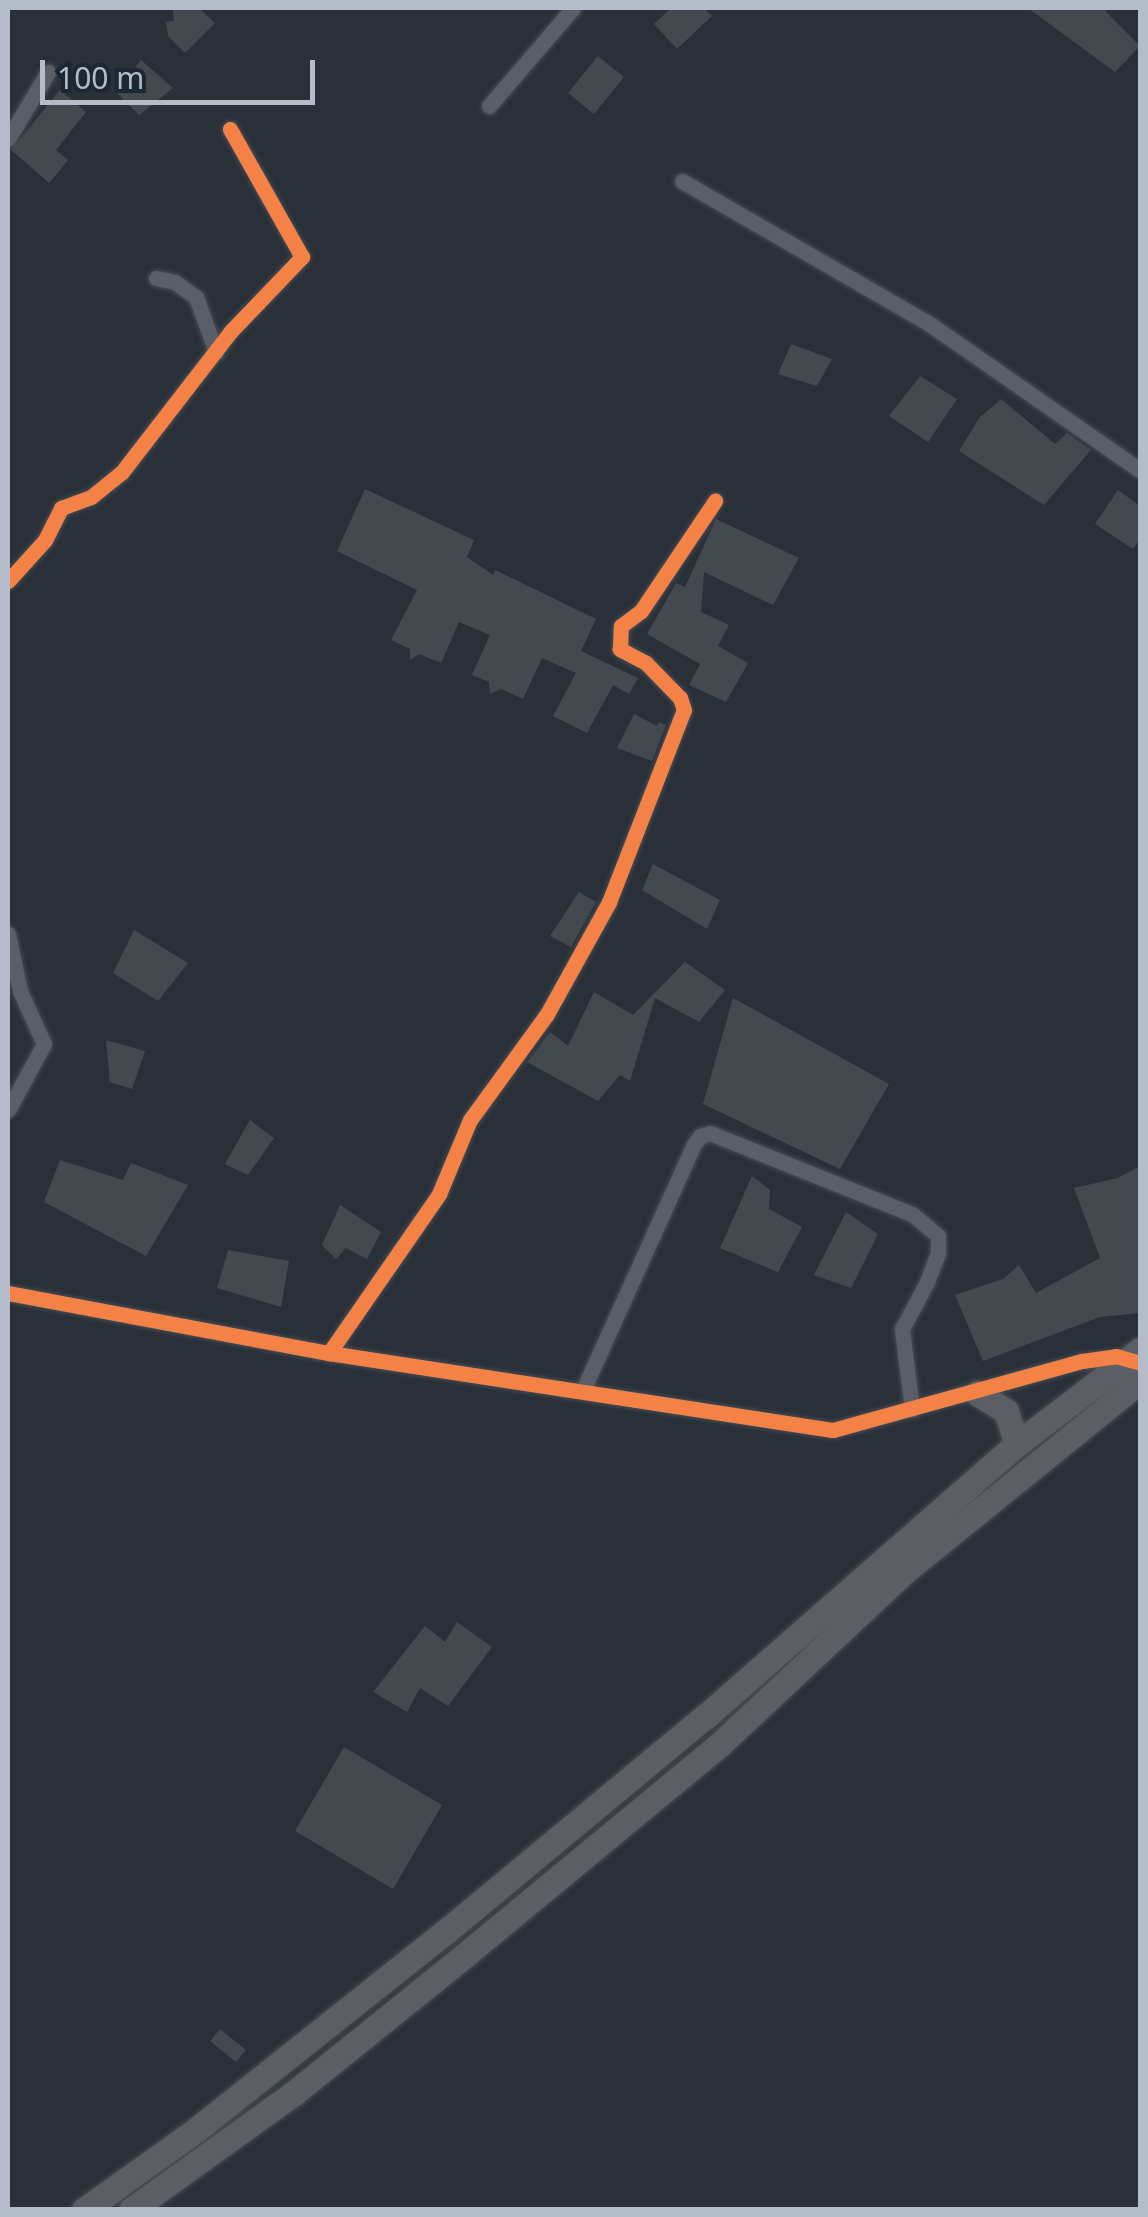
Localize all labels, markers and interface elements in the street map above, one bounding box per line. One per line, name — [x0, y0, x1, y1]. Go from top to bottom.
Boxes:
scale bar — [45, 40, 320, 102]
text: 100 m — [57, 57, 144, 98]

